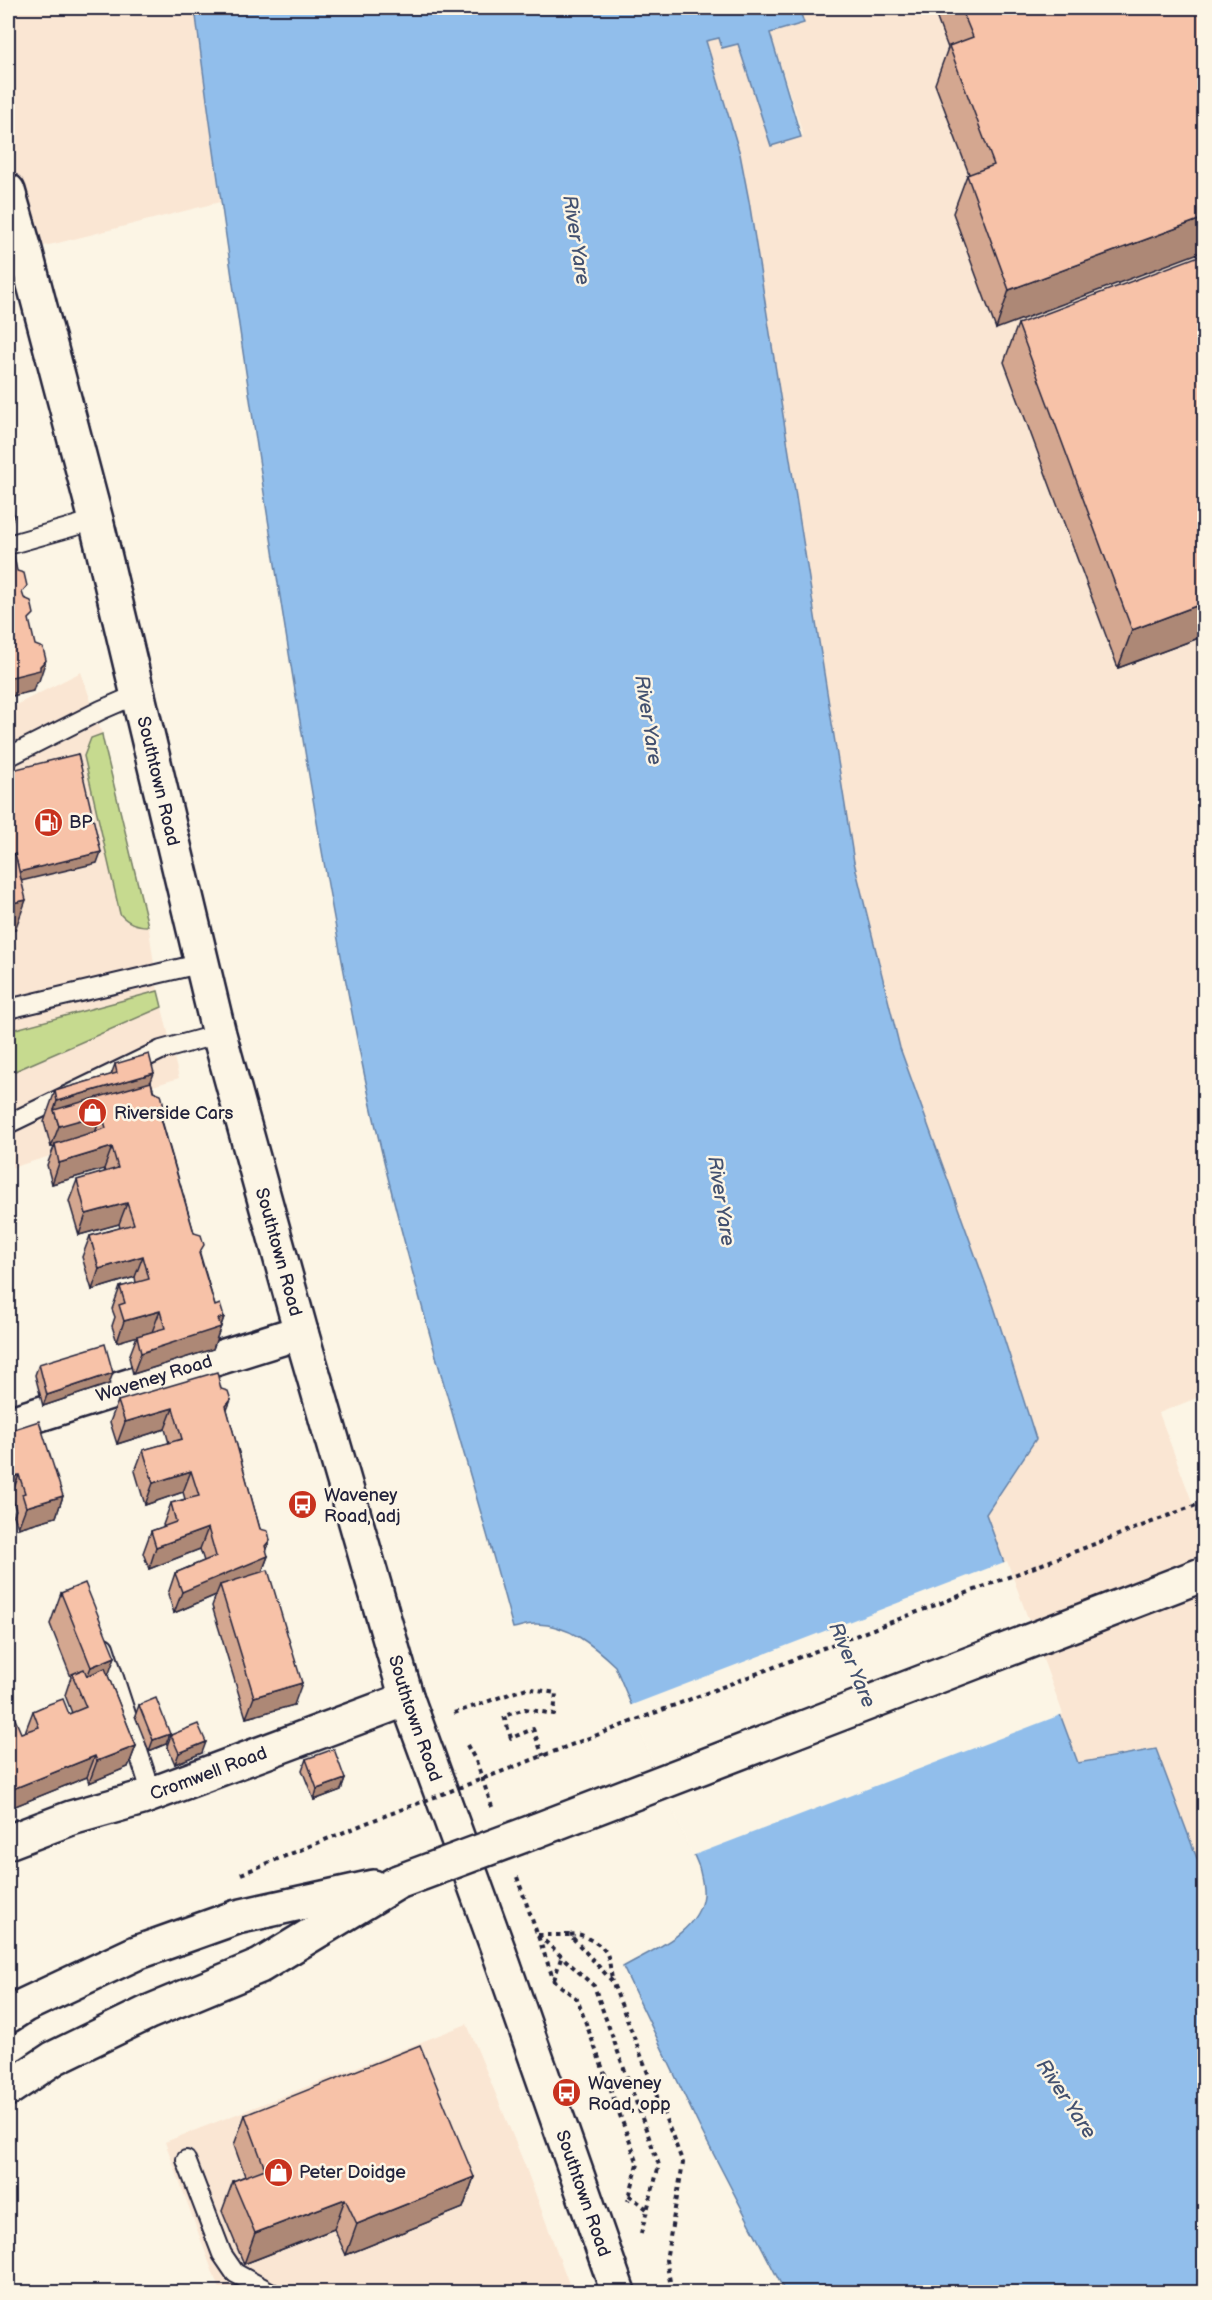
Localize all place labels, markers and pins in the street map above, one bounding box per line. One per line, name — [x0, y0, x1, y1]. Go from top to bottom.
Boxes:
fuel station icon: BP — [32, 806, 64, 838]
place label: BP — [69, 812, 93, 833]
shop icon: Riverside Cars — [77, 1097, 109, 1129]
place label: Riverside Cars — [114, 1103, 233, 1124]
place label: Waveney Road, adj — [324, 1485, 400, 1527]
bus stop icon: Waveney Road, adj — [287, 1489, 319, 1521]
place label: Waveney Road, opp — [588, 2073, 671, 2115]
bus stop icon: Waveney Road, opp — [551, 2077, 583, 2109]
shop icon: Peter Doidge — [262, 2156, 294, 2188]
place label: Peter Doidge — [299, 2162, 406, 2183]

